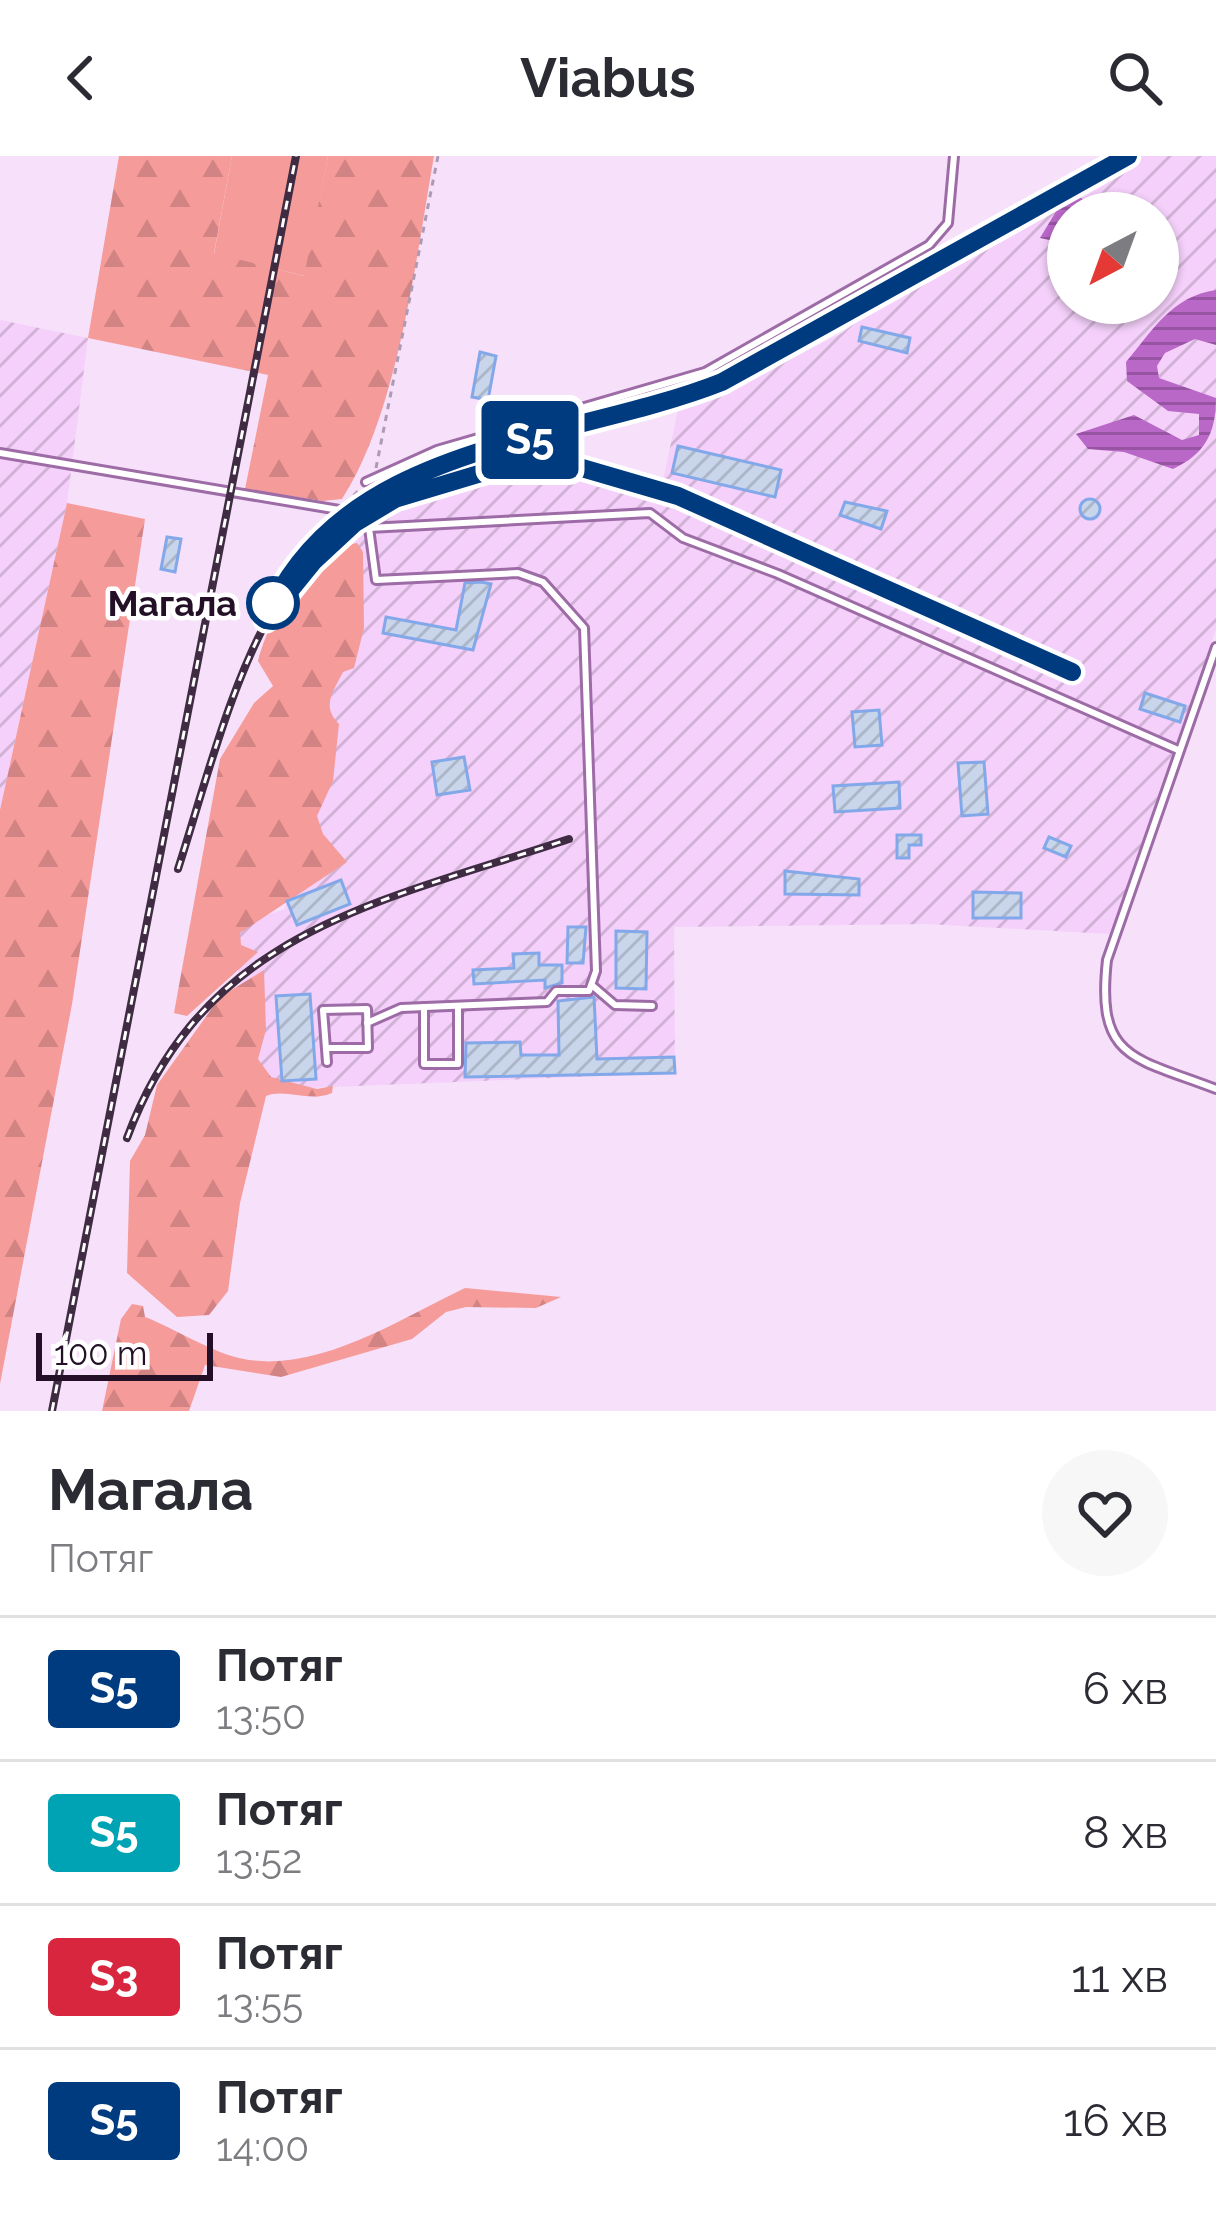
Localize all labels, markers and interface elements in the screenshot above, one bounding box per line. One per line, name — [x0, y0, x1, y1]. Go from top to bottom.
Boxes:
icon: back — [48, 45, 114, 111]
icon: search — [1102, 45, 1168, 111]
text: Viabus — [520, 46, 696, 110]
north arrow — [1047, 192, 1179, 324]
map controls — [1047, 192, 1179, 324]
line badge: S5 — [476, 401, 584, 479]
text: S5 — [505, 415, 555, 464]
marker: Магала — [248, 578, 298, 628]
place label: Магала — [107, 582, 237, 624]
scale bar — [36, 1327, 213, 1380]
text: 100 m — [54, 1334, 147, 1373]
button: heart — [1042, 1450, 1168, 1576]
text: Магала — [48, 1456, 253, 1523]
text: Потяг — [48, 1535, 153, 1581]
text: Потяг — [216, 1639, 343, 1692]
text: 6 хв — [1083, 1662, 1168, 1715]
text: S5 — [89, 1664, 139, 1713]
text: 13:50 — [216, 1692, 306, 1738]
text: Потяг — [216, 1783, 343, 1836]
text: 8 хв — [1083, 1806, 1168, 1859]
text: S5 — [89, 1808, 139, 1857]
text: 13:52 — [216, 1836, 302, 1882]
text: Потяг — [216, 1927, 343, 1980]
text: 11 хв — [1071, 1950, 1168, 2003]
text: S3 — [90, 1952, 138, 2001]
text: 13:55 — [216, 1980, 303, 2026]
text: Потяг — [216, 2071, 343, 2124]
text: 16 хв — [1063, 2094, 1168, 2147]
text: S5 — [89, 2096, 139, 2145]
text: 14:00 — [216, 2124, 309, 2170]

